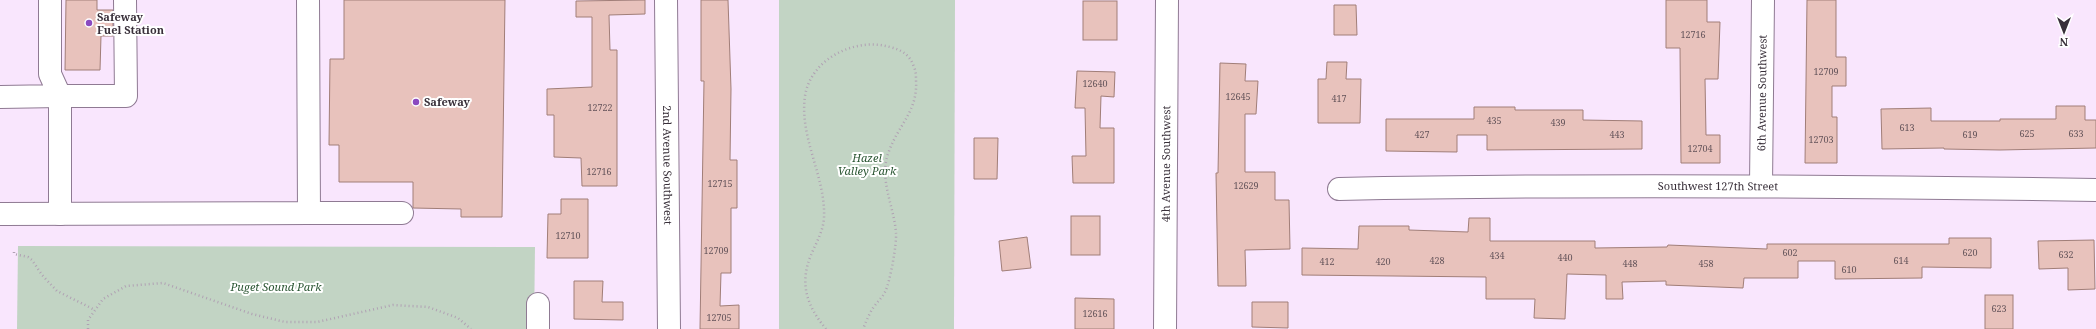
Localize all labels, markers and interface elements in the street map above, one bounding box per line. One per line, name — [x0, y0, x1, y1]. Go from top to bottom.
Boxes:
place label: Safeway Fuel Station — [97, 9, 165, 37]
north arrow — [2044, 12, 2084, 52]
marker: Safeway Fuel Station — [84, 18, 94, 28]
house number: 12716 — [1680, 28, 1706, 41]
street label: 6th Avenue Southwest — [1753, 35, 1770, 151]
text: N — [2059, 35, 2068, 50]
house number: 12709 — [1813, 65, 1839, 78]
house number: 12640 — [1082, 77, 1108, 90]
house number: 12645 — [1225, 90, 1251, 103]
house number: 417 — [1331, 92, 1347, 105]
place label: Safeway — [424, 94, 471, 109]
marker: Safeway — [411, 97, 421, 107]
house number: 12722 — [587, 101, 613, 114]
street label: 2nd Avenue Southwest — [660, 105, 676, 225]
street label: 4th Avenue Southwest — [1158, 106, 1173, 222]
house number: 435 — [1486, 114, 1502, 127]
house number: 439 — [1550, 116, 1566, 129]
house number: 613 — [1899, 121, 1915, 134]
house number: 625 — [2019, 127, 2035, 140]
house number: 633 — [2068, 127, 2084, 140]
house number: 427 — [1414, 128, 1430, 141]
house number: 443 — [1609, 128, 1625, 141]
house number: 619 — [1962, 128, 1978, 141]
house number: 12703 — [1808, 133, 1834, 146]
house number: 12704 — [1687, 142, 1713, 155]
park label: Hazel Valley Park — [838, 150, 897, 178]
house number: 12716 — [586, 165, 612, 178]
house number: 12715 — [707, 177, 733, 190]
street label: Southwest 127th Street — [1658, 178, 1778, 193]
house number: 12629 — [1233, 179, 1259, 192]
house number: 12710 — [555, 229, 581, 242]
house number: 12709 — [703, 244, 729, 257]
house number: 602 — [1782, 246, 1798, 259]
house number: 620 — [1962, 246, 1978, 259]
house number: 632 — [2058, 248, 2074, 261]
house number: 434 — [1489, 249, 1505, 262]
house number: 440 — [1557, 251, 1573, 264]
house number: 428 — [1429, 254, 1445, 267]
house number: 614 — [1893, 254, 1909, 267]
house number: 412 — [1319, 255, 1335, 268]
house number: 420 — [1375, 255, 1391, 268]
house number: 448 — [1622, 257, 1638, 270]
house number: 458 — [1698, 257, 1714, 270]
house number: 610 — [1841, 263, 1857, 276]
park label: Puget Sound Park — [229, 279, 322, 294]
house number: 623 — [1991, 302, 2007, 315]
house number: 12616 — [1082, 307, 1108, 320]
house number: 12705 — [706, 311, 732, 324]

